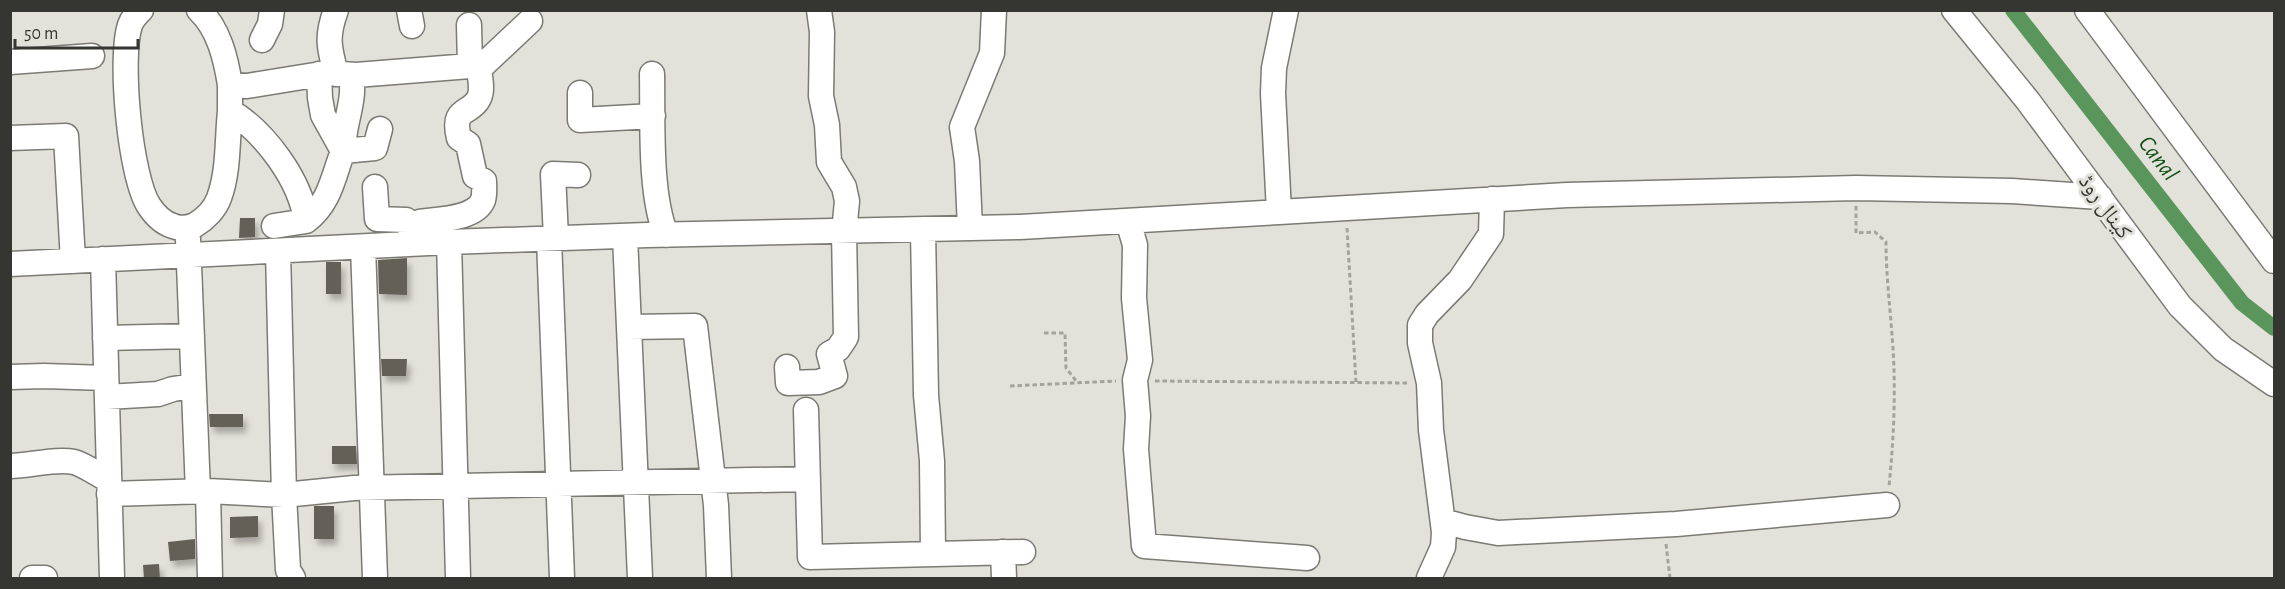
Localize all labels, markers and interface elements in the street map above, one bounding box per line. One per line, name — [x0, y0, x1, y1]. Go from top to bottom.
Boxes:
scale bar — [15, 12, 138, 50]
text: 50 m — [24, 25, 58, 43]
water label: Canal — [2133, 132, 2183, 186]
street label: کینال روڈ — [2073, 170, 2136, 244]

